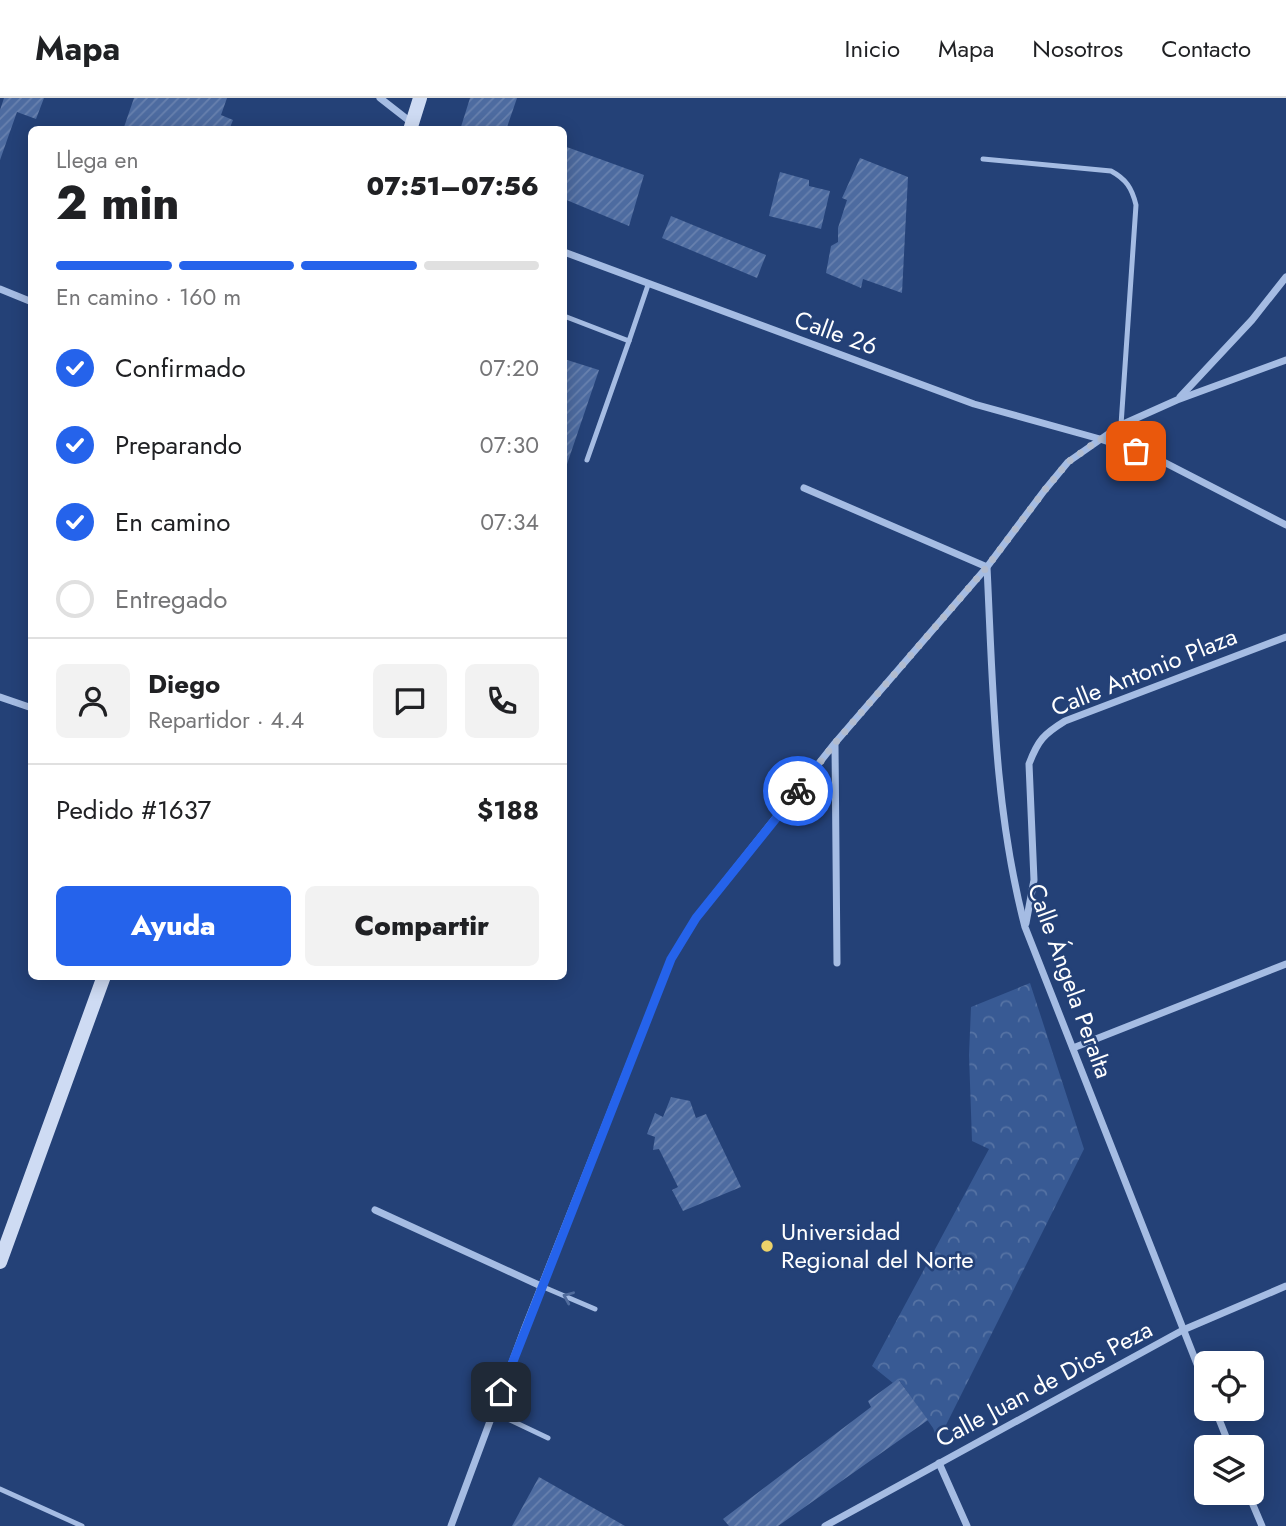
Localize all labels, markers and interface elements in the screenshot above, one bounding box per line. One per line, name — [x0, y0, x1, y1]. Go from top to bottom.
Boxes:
text: Mapa — [35, 25, 120, 72]
text: Inicio — [845, 31, 900, 66]
text: Mapa — [938, 31, 994, 66]
text: Nosotros — [1032, 31, 1123, 66]
text: Contacto — [1161, 31, 1251, 66]
text: Llega en — [56, 143, 138, 177]
text: 07:51–07:56 — [367, 167, 539, 205]
text: 2 min — [56, 170, 180, 236]
text: En camino · 160 m — [56, 280, 241, 314]
street label: Calle 26 — [790, 301, 883, 364]
icon: check — [56, 349, 94, 387]
text: Confirmado — [115, 349, 246, 387]
text: 07:20 — [479, 351, 539, 385]
pin — [1106, 421, 1166, 481]
icon: check — [56, 426, 94, 464]
text: Preparando — [115, 426, 242, 464]
text: 07:30 — [480, 428, 539, 462]
icon: bag — [1117, 432, 1155, 470]
icon: check — [56, 503, 94, 541]
text: En camino — [115, 503, 231, 541]
text: 07:34 — [480, 505, 539, 539]
text: Entregado — [115, 580, 227, 618]
street label: Calle Antonio Plaza — [1046, 618, 1242, 725]
button: person — [56, 664, 130, 738]
button: chat — [373, 664, 447, 738]
button: phone — [465, 664, 539, 738]
text: Diego — [148, 665, 220, 703]
text: Repartidor · 4.4 — [148, 703, 304, 737]
courier — [763, 756, 833, 826]
icon: bike — [779, 772, 817, 810]
text: Pedido #1637 — [56, 791, 211, 829]
text: $188 — [477, 791, 539, 829]
street label: Calle Ángela Peralta — [1019, 879, 1122, 1083]
button: Ayuda — [56, 886, 291, 966]
button: Compartir — [305, 886, 539, 966]
place label: Universidad Regional del Norte — [781, 1214, 974, 1277]
marker: Universidad Regional del Norte — [759, 1238, 775, 1254]
one-way arrow — [563, 1292, 575, 1306]
street label: Calle Juan de Dios Peza — [929, 1312, 1158, 1456]
map controls — [1194, 1351, 1264, 1505]
button: locate — [1194, 1351, 1264, 1421]
pin — [471, 1362, 531, 1422]
icon: home — [482, 1373, 520, 1411]
button: layers — [1194, 1435, 1264, 1505]

